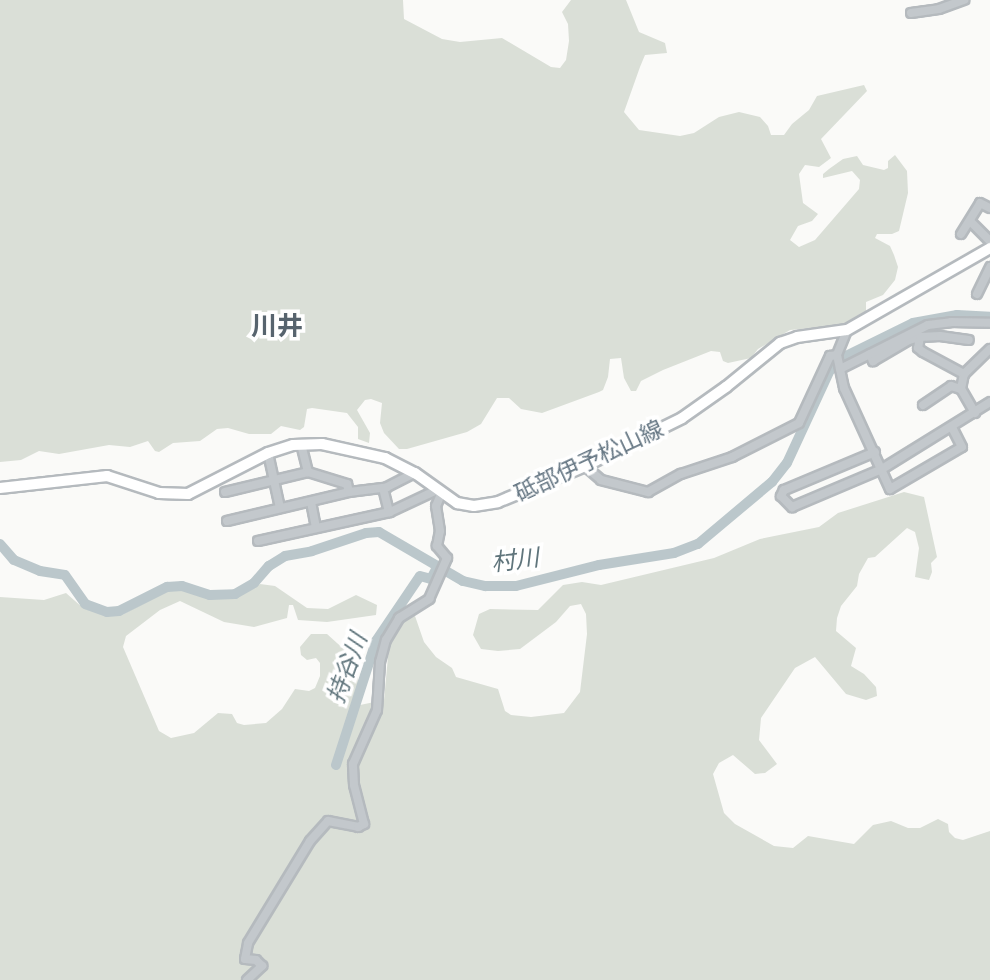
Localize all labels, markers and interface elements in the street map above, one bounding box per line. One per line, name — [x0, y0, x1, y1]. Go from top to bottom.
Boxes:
district label: 川井 — [251, 311, 303, 343]
street label: 砥部伊予松山線 — [510, 414, 668, 508]
water label: 村川 — [489, 543, 541, 577]
water label: 持谷川 — [321, 629, 373, 707]

